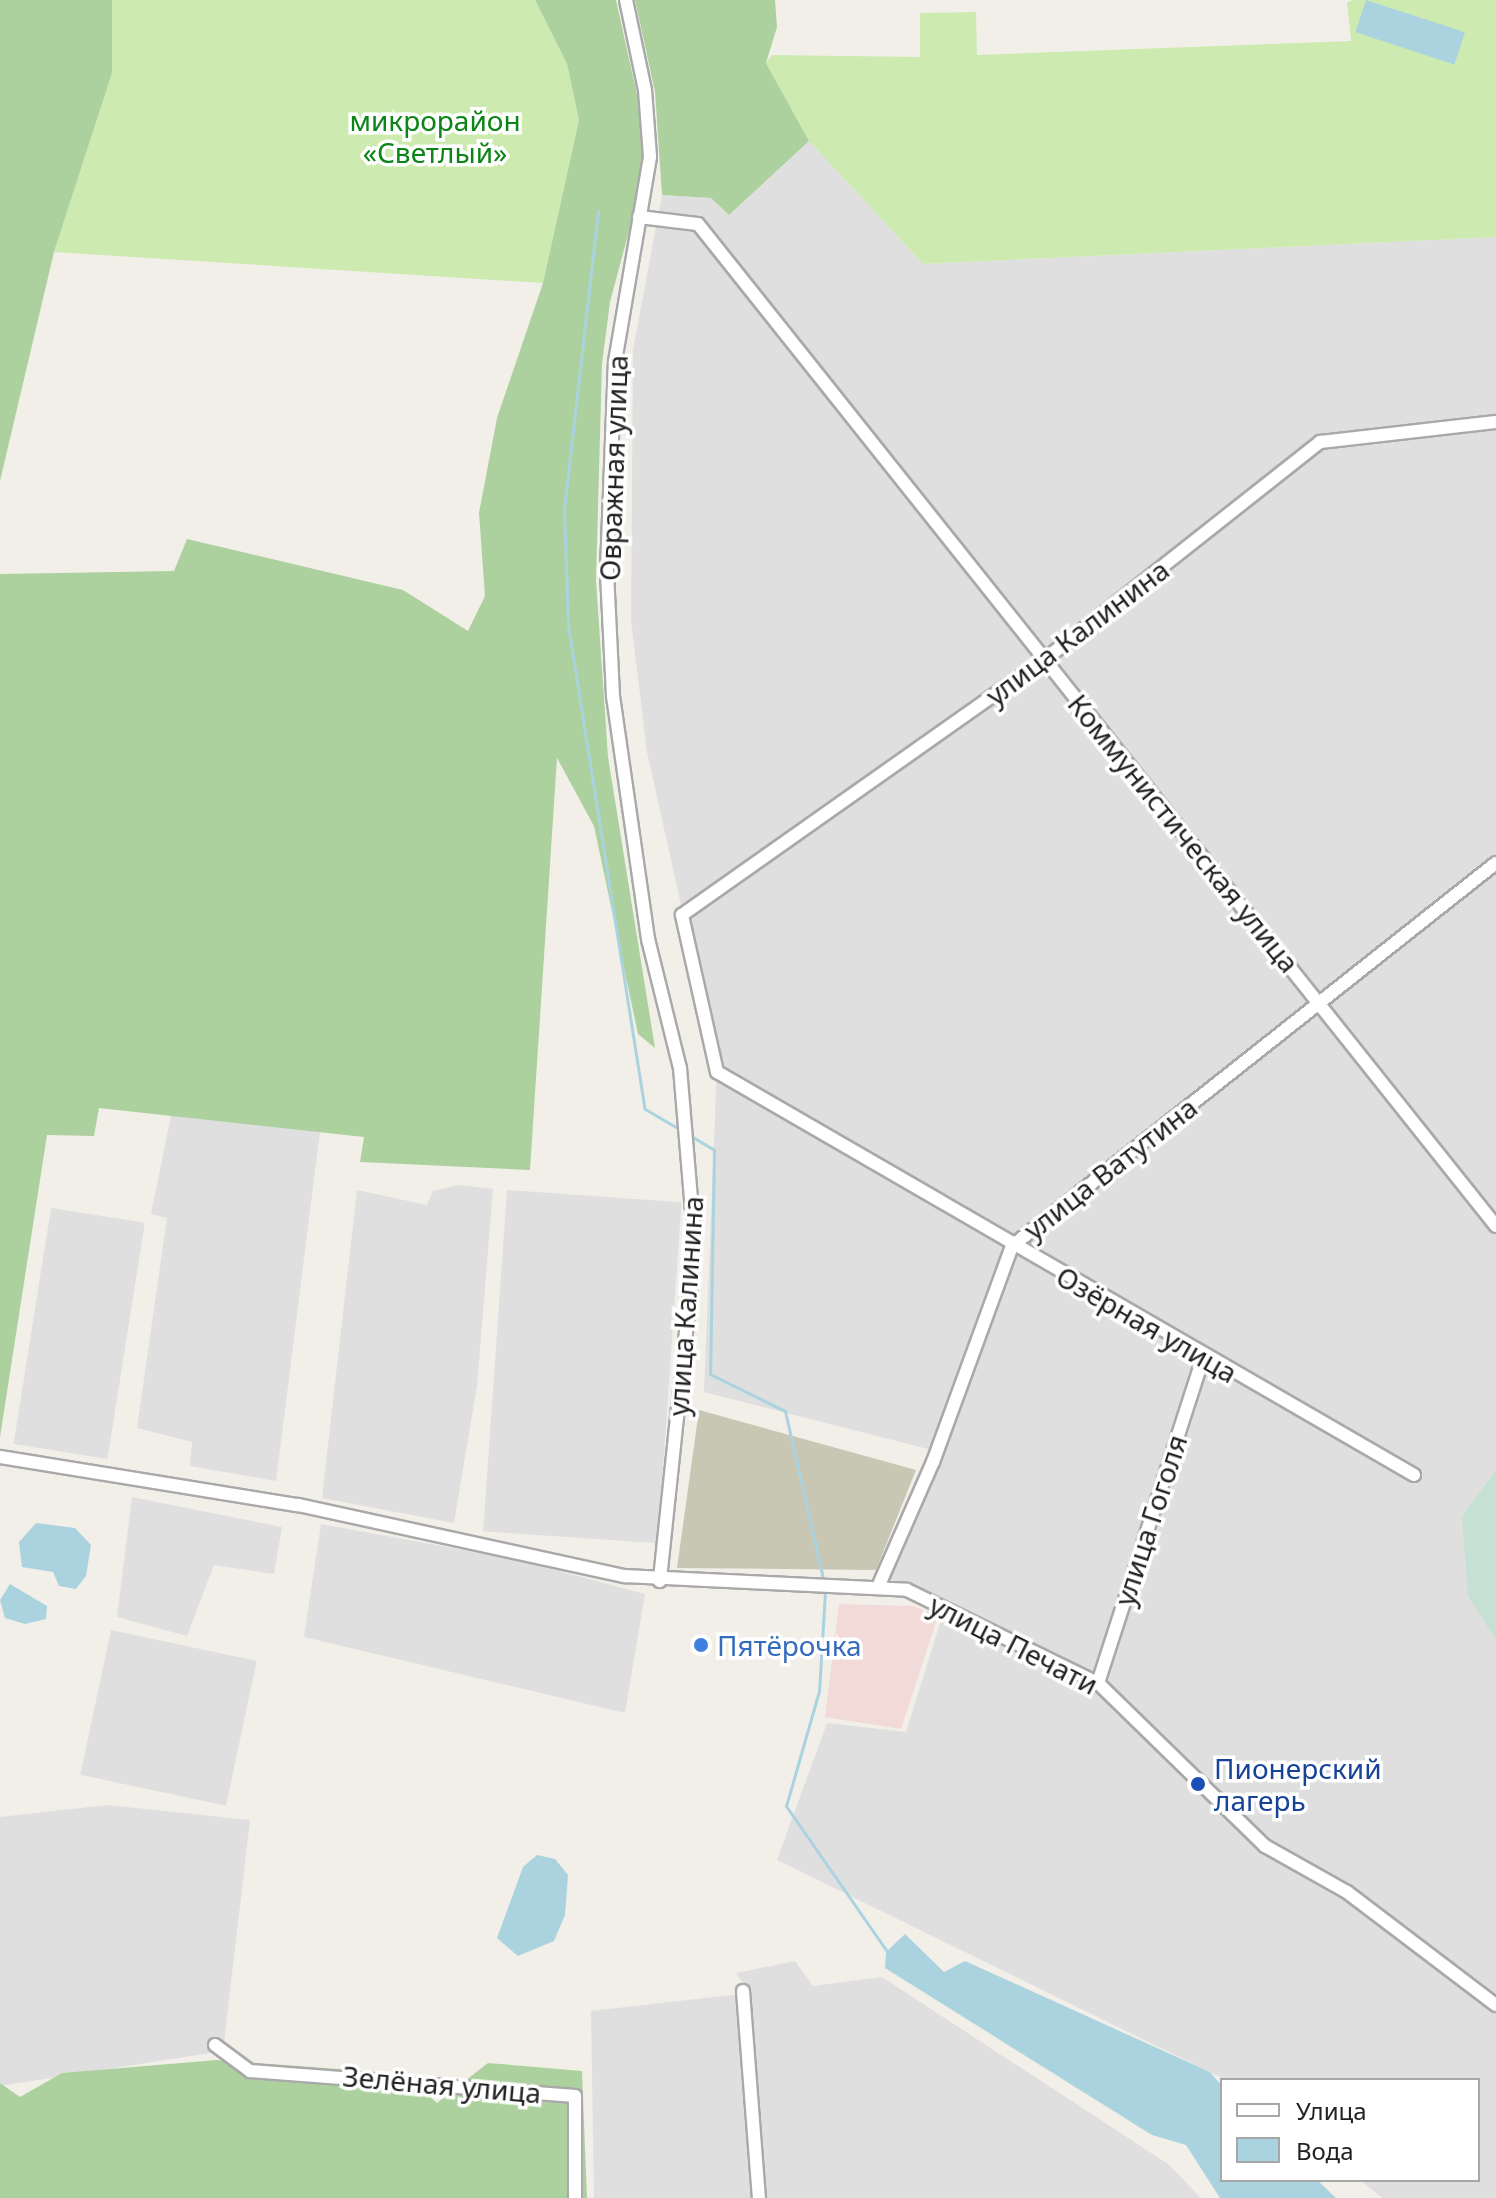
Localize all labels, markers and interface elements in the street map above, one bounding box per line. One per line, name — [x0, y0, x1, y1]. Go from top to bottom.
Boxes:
park label: микрорайон «Светлый» — [349, 103, 521, 169]
street label: Овражная улица — [592, 355, 634, 581]
street label: улица Калинина — [979, 552, 1175, 712]
street label: Коммунистическая улица — [1061, 687, 1307, 979]
street label: улица Ватутина — [1017, 1090, 1203, 1246]
street label: улица Калинина — [661, 1195, 709, 1417]
street label: Озёрная улица — [1051, 1259, 1243, 1389]
street label: улица Гоголя — [1107, 1430, 1193, 1610]
street label: улица Печати — [924, 1587, 1104, 1701]
place label: Пятёрочка — [717, 1628, 862, 1662]
marker: Пятёрочка — [692, 1636, 710, 1654]
place label: Пионерский лагерь — [1214, 1751, 1382, 1817]
marker: Пионерский лагерь — [1189, 1775, 1207, 1793]
street label: Зелёная улица — [341, 2059, 543, 2109]
legend — [1220, 2078, 1480, 2182]
text: Улица — [1296, 2094, 1367, 2127]
text: Вода — [1296, 2134, 1354, 2167]

